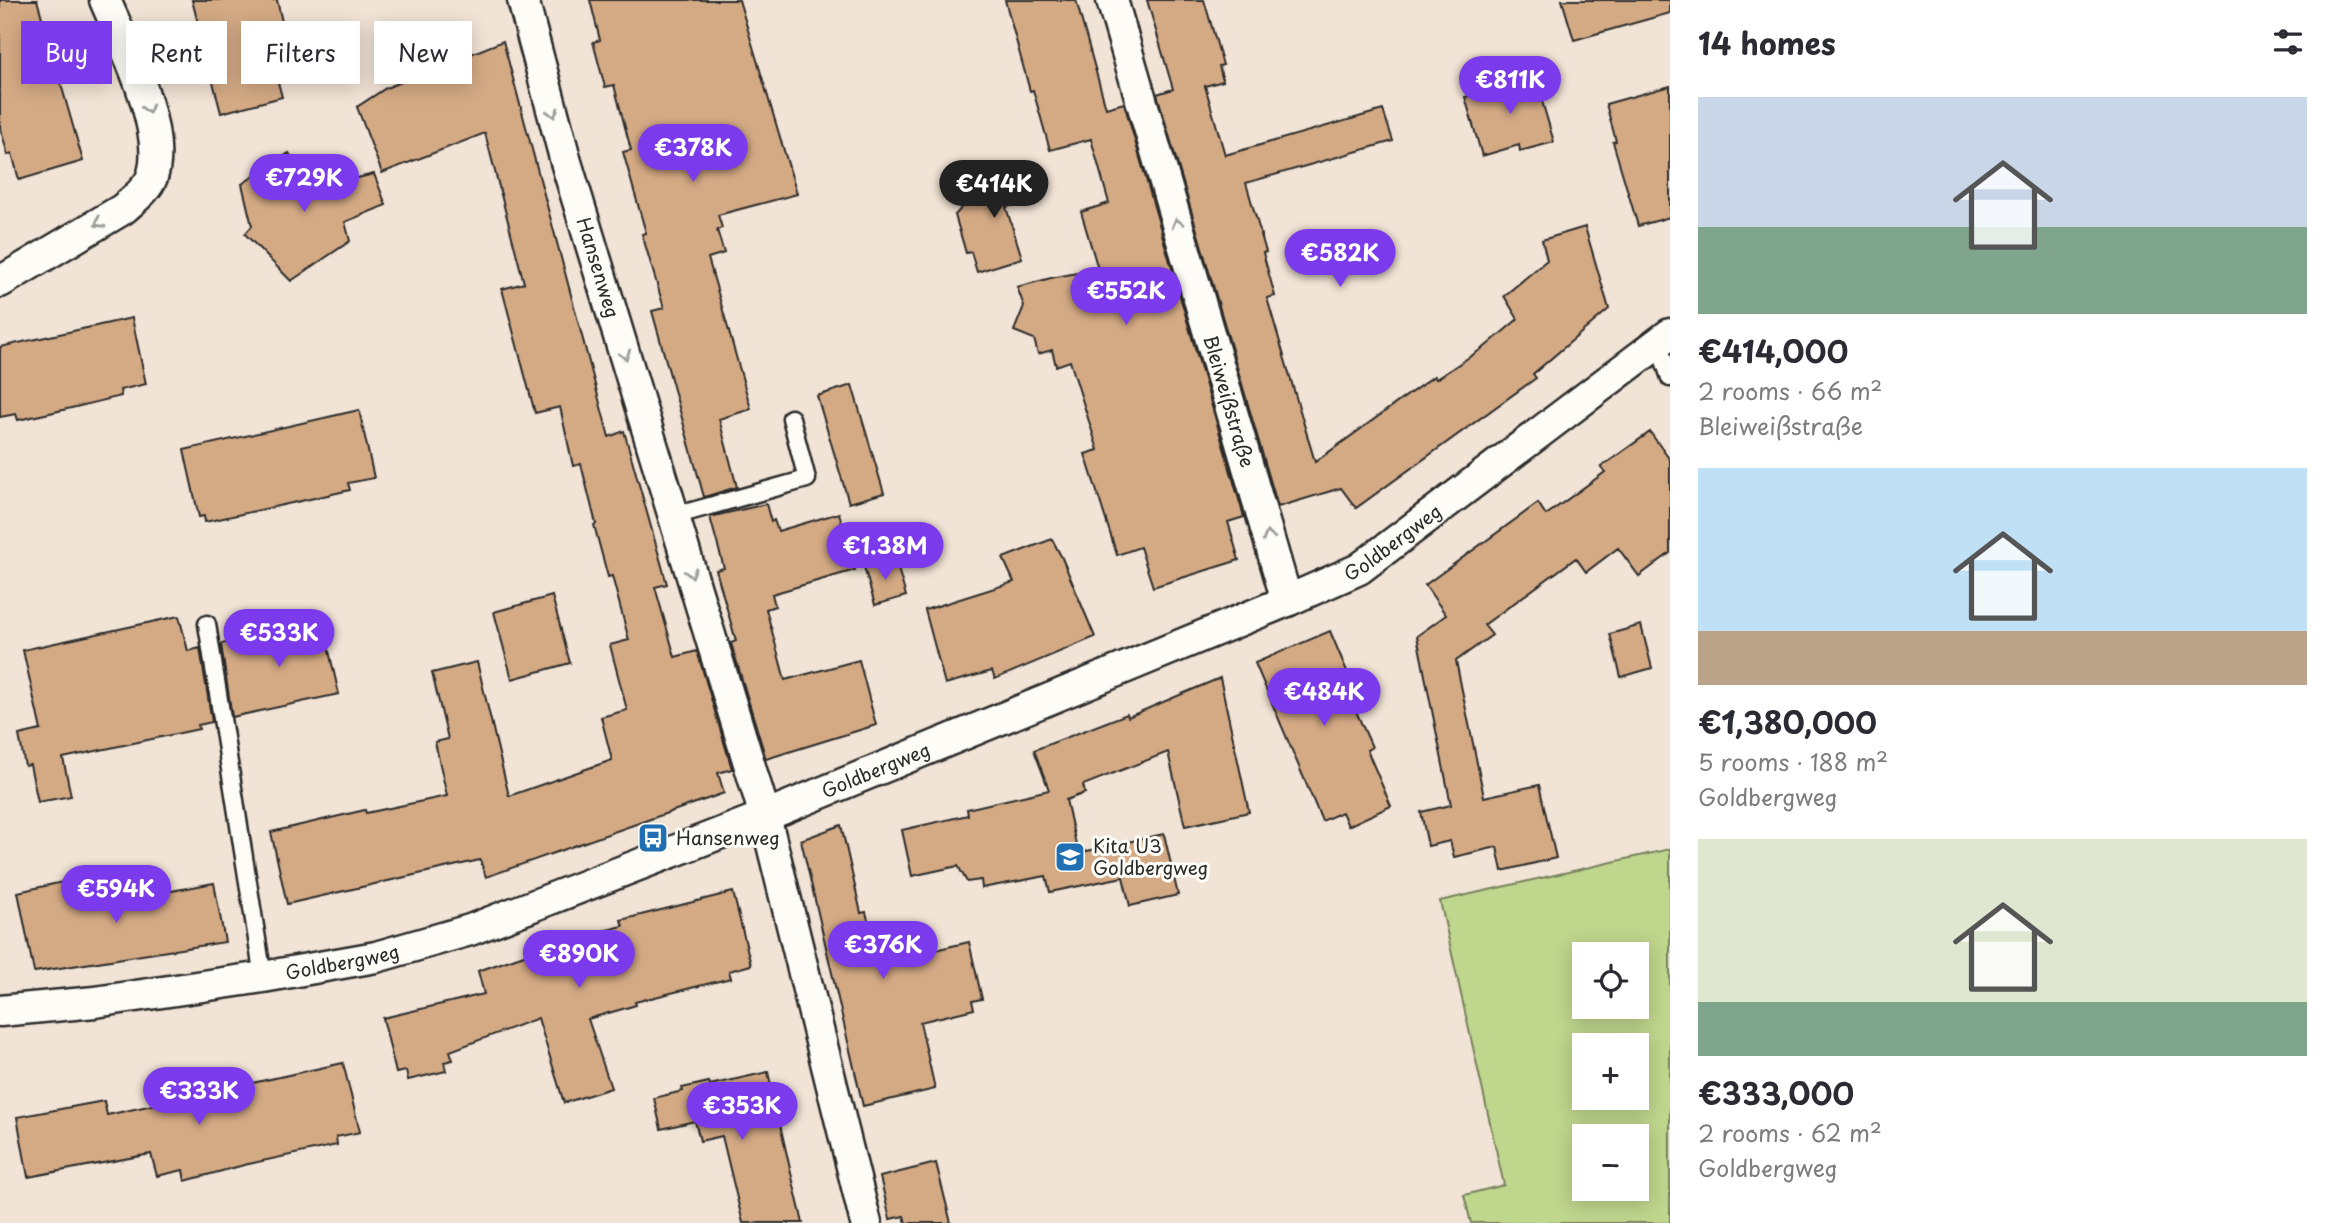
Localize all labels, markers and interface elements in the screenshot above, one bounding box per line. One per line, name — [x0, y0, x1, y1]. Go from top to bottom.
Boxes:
text: 14 homes — [1698, 20, 1836, 65]
chip: Buy — [21, 21, 112, 84]
chip: Rent — [126, 21, 227, 84]
chip: Filters — [241, 21, 360, 84]
chip: New — [374, 21, 472, 84]
icon: filters — [2269, 23, 2307, 61]
pin: €811K — [1461, 57, 1559, 116]
text: €811K — [1475, 61, 1545, 96]
one-way arrow — [140, 103, 154, 115]
one-way arrow — [545, 107, 559, 119]
pin: €378K — [644, 124, 742, 184]
text: €378K — [654, 129, 732, 164]
icon: home — [1940, 142, 2066, 268]
pin: €729K — [255, 154, 353, 214]
text: €729K — [265, 159, 343, 194]
pin: €414K — [945, 160, 1043, 220]
text: €414K — [955, 165, 1033, 200]
one-way arrow — [94, 214, 107, 227]
street label: Hansenweg — [571, 214, 628, 321]
one-way arrow — [1171, 217, 1186, 229]
pin: €582K — [1291, 230, 1389, 289]
text: €582K — [1301, 234, 1379, 269]
pin: €552K — [1077, 268, 1175, 327]
text: €552K — [1086, 272, 1166, 307]
text: €414,000 — [1698, 328, 1848, 373]
street label: Bleiweißstraße — [1197, 332, 1262, 470]
one-way arrow — [616, 349, 631, 361]
text: 2 rooms · 66 m² — [1698, 373, 1882, 408]
text: Bleiweißstraße — [1698, 408, 1863, 443]
street label: Goldbergweg — [1339, 497, 1447, 587]
icon: home — [1940, 513, 2066, 639]
pin: €1.38M — [828, 522, 942, 582]
text: €1.38M — [843, 527, 928, 562]
one-way arrow — [1262, 530, 1277, 542]
one-way arrow — [682, 566, 697, 578]
pin: €533K — [230, 610, 328, 669]
text: €533K — [239, 614, 319, 649]
pin: €484K — [1275, 668, 1373, 728]
text: €484K — [1284, 673, 1364, 708]
text: €1,380,000 — [1698, 699, 1877, 744]
street label: Goldbergweg — [817, 734, 934, 804]
text: 5 rooms · 188 m² — [1698, 744, 1888, 779]
text: Goldbergweg — [1698, 779, 1838, 814]
bus stop icon: Hansenweg — [636, 821, 670, 855]
place label: Hansenweg — [676, 823, 780, 851]
place label: Kita U3 Goldbergweg — [1093, 831, 1208, 881]
school or university icon: Kita U3 Goldbergweg — [1053, 840, 1087, 874]
pin: €594K — [67, 866, 165, 925]
text: €594K — [77, 870, 155, 905]
icon: home — [1940, 884, 2066, 1010]
pin: €376K — [834, 922, 932, 981]
text: €376K — [844, 926, 922, 961]
pin: €890K — [530, 930, 628, 990]
text: €890K — [539, 935, 619, 970]
street label: Goldbergweg — [283, 936, 402, 986]
map controls — [1572, 942, 1649, 1201]
button: locate — [1572, 942, 1649, 1019]
button: + — [1572, 1033, 1649, 1110]
pin: €333K — [150, 1068, 248, 1127]
text: €333,000 — [1698, 1070, 1854, 1115]
text: €333K — [159, 1072, 239, 1107]
pin: €353K — [693, 1082, 791, 1142]
text: €353K — [703, 1087, 781, 1122]
text: 2 rooms · 62 m² — [1698, 1115, 1882, 1150]
button: − — [1572, 1124, 1649, 1201]
text: Goldbergweg — [1698, 1150, 1838, 1185]

